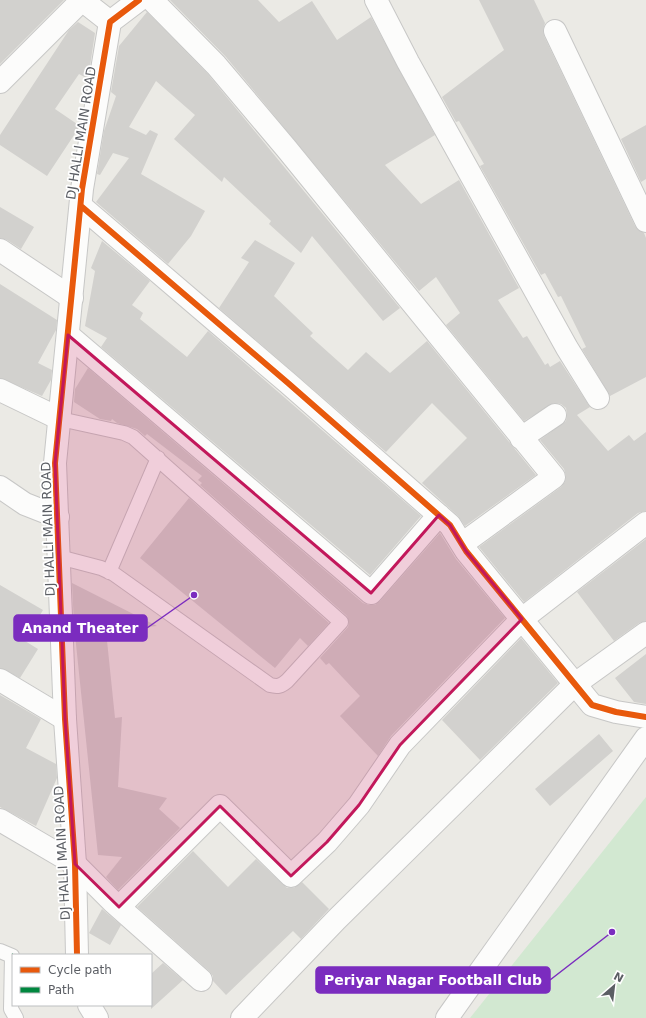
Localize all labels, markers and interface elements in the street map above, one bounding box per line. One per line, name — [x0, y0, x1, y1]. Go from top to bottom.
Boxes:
street label: DJ HALLI MAIN ROAD — [63, 65, 99, 201]
street label: DJ HALLI MAIN ROAD — [38, 461, 58, 597]
callout: Anand Theater — [14, 615, 147, 641]
text: Anand Theater — [22, 620, 138, 636]
street label: DJ HALLI MAIN ROAD — [51, 785, 73, 921]
legend — [12, 954, 152, 1006]
text: Cycle path — [48, 963, 112, 977]
north arrow — [594, 966, 634, 1006]
callout: Periyar Nagar Football Club — [316, 967, 550, 993]
text: N — [611, 970, 626, 986]
text: Periyar Nagar Football Club — [324, 972, 542, 988]
text: Path — [48, 983, 74, 997]

